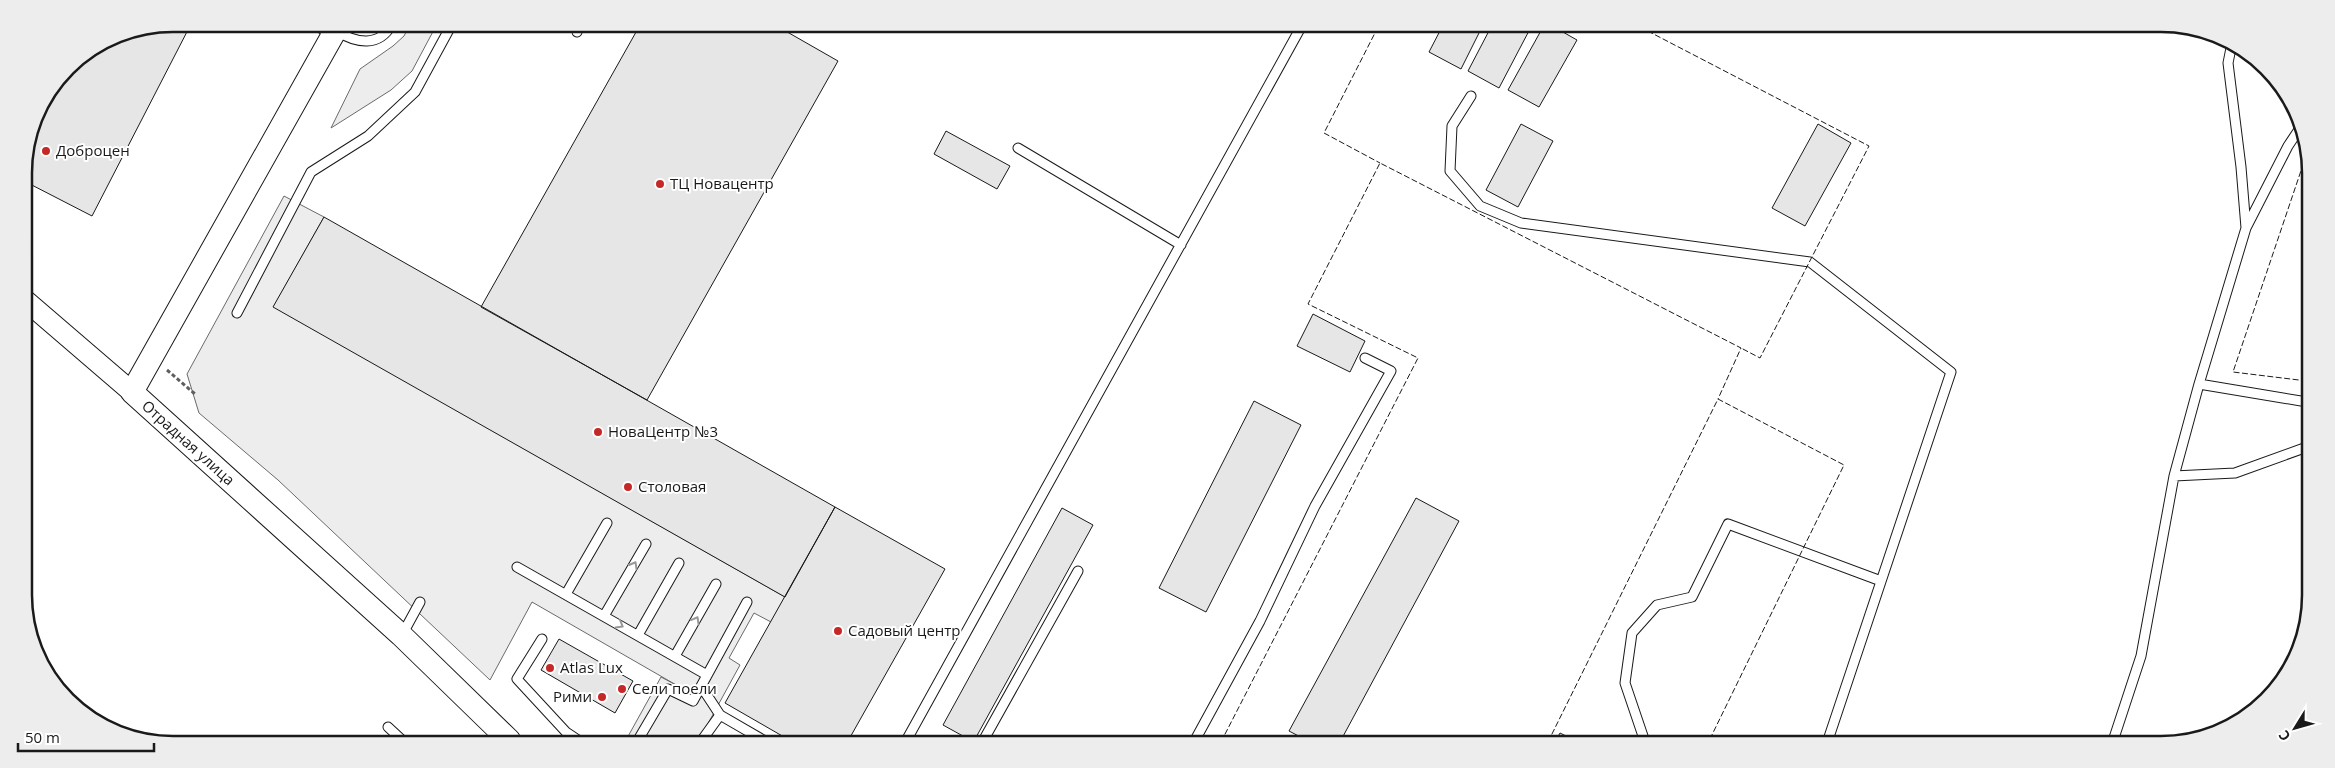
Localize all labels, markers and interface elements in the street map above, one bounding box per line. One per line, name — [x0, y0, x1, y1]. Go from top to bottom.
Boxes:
place label: Доброцен — [56, 140, 130, 160]
marker: Доброцен — [40, 145, 52, 157]
place label: ТЦ Новацентр — [670, 173, 774, 193]
marker: ТЦ Новацентр — [654, 178, 666, 190]
street label: Отрадная улица — [138, 395, 239, 489]
place label: НоваЦентр №3 — [608, 421, 718, 441]
marker: НоваЦентр №3 — [592, 426, 604, 438]
place label: Столовая — [638, 476, 706, 496]
marker: Столовая — [622, 481, 634, 493]
one-way arrow — [627, 561, 637, 570]
one-way arrow — [689, 617, 699, 626]
one-way arrow — [615, 619, 624, 629]
place label: Садовый центр — [848, 620, 961, 640]
marker: Садовый центр — [832, 625, 844, 637]
place label: Atlas Lux — [560, 657, 623, 677]
marker: Atlas Lux — [544, 662, 556, 674]
place label: Сели поели — [632, 678, 717, 698]
marker: Сели поели — [616, 683, 628, 695]
place label: Рими — [553, 686, 592, 706]
marker: Рими — [596, 691, 608, 703]
north arrow — [2270, 703, 2320, 753]
scale bar — [18, 720, 154, 752]
text: 50 m — [25, 727, 60, 747]
text: С — [2274, 727, 2294, 745]

